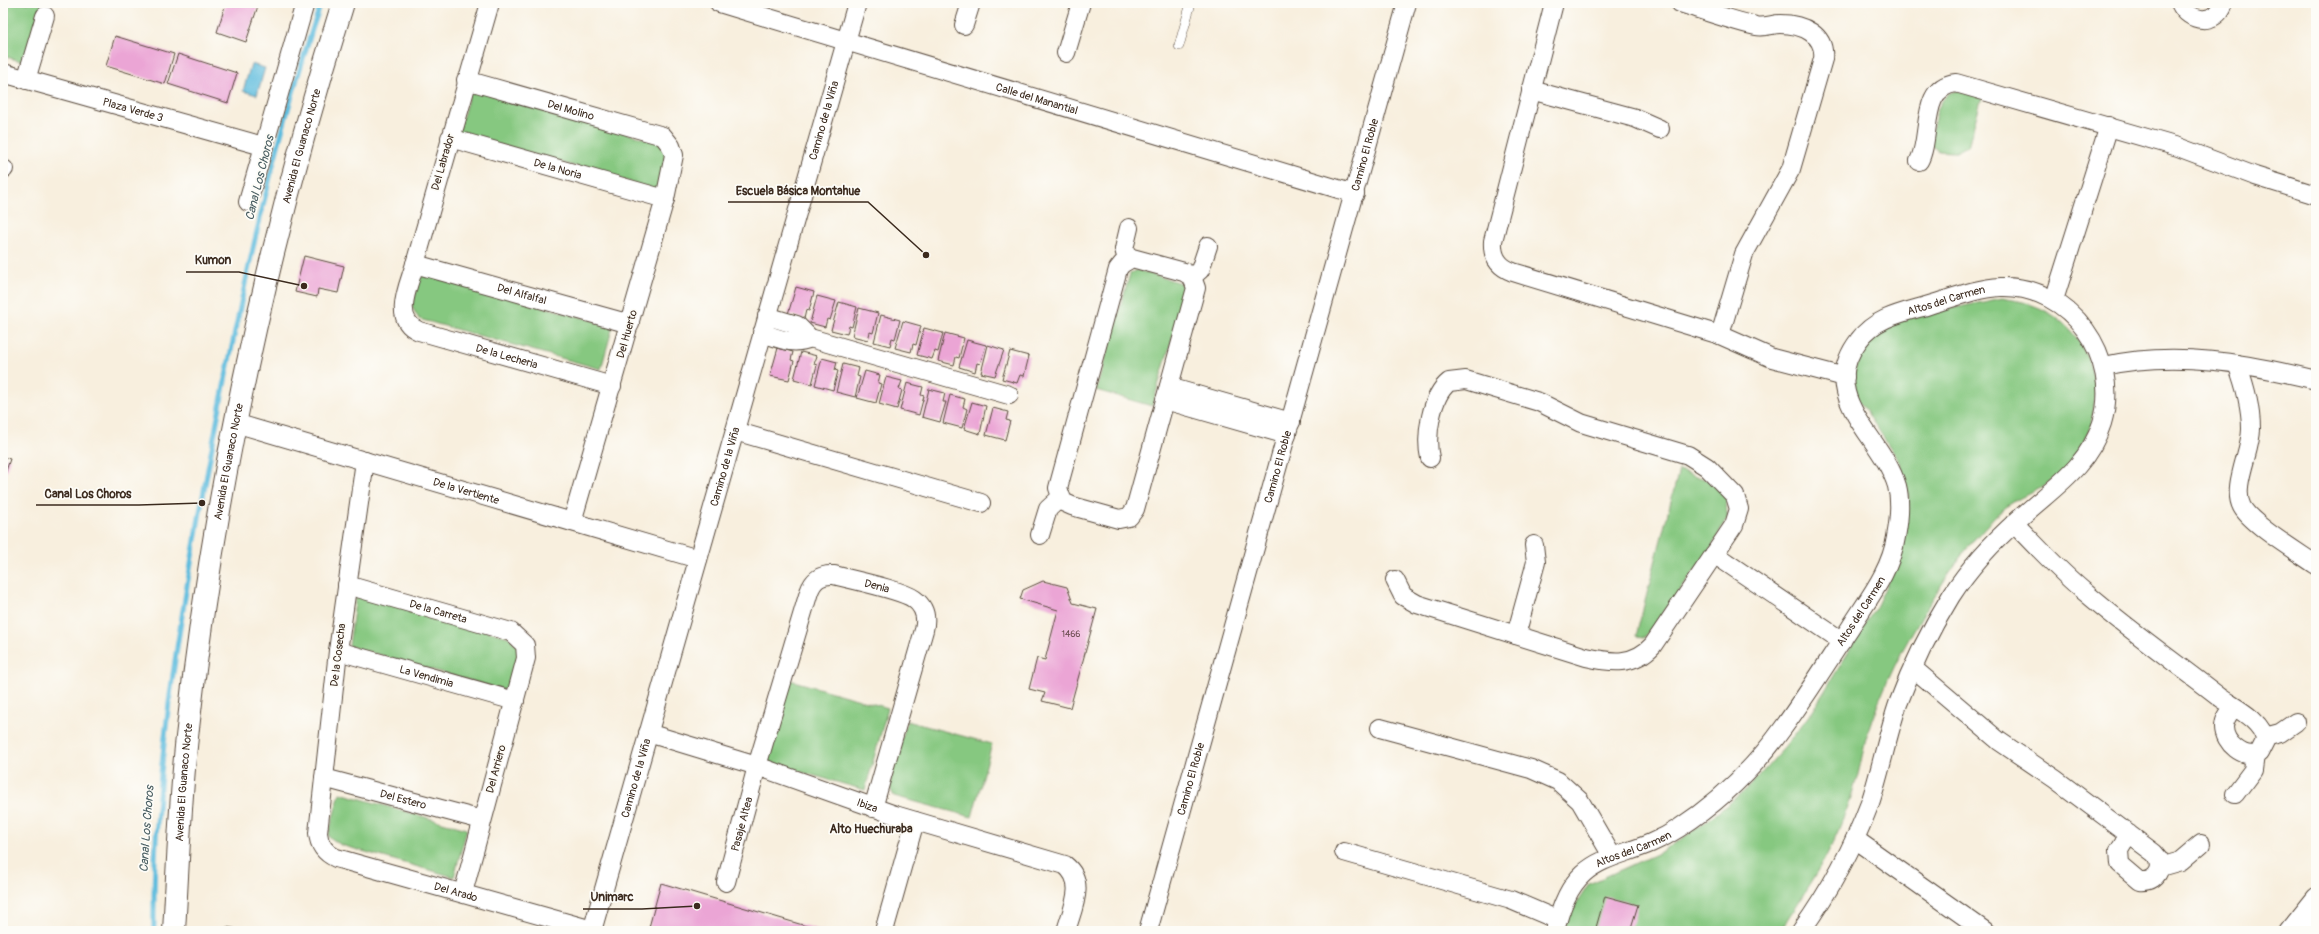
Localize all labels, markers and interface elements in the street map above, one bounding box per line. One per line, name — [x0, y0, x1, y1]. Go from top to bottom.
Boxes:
street label: Camino de la Viña — [806, 79, 841, 162]
street label: Calle del Manantial — [994, 80, 1080, 117]
street label: Avenida El Guanaco Norte — [279, 87, 323, 205]
street label: Plaza Verde 3 — [101, 95, 165, 124]
street label: Del Molino — [546, 97, 596, 123]
street label: Camino El Roble — [1348, 116, 1381, 192]
water label: Canal Los Choros — [242, 132, 278, 222]
street label: Del Labrador — [429, 132, 457, 192]
street label: De la Noria — [532, 156, 583, 182]
callout: Escuela Básica Montahue — [728, 178, 868, 202]
text: Escuela Básica Montahue — [736, 184, 861, 199]
callout: Kumon — [186, 248, 239, 272]
text: Kumon — [195, 253, 232, 268]
street label: Del Alfalfal — [496, 281, 548, 307]
street label: Altos del Carmen — [1906, 282, 1986, 317]
street label: Del Huerto — [614, 308, 640, 360]
street label: De la Lecheria — [474, 341, 539, 371]
street label: Avenida El Guanaco Norte — [211, 402, 246, 521]
street label: Camino de la Viña — [707, 425, 742, 508]
street label: Camino El Roble — [1261, 428, 1294, 505]
street label: De la Vertiente — [432, 475, 501, 507]
callout: Canal Los Choros — [36, 481, 139, 505]
text: Canal Los Choros — [45, 487, 132, 502]
street label: Altos del Carmen — [1833, 574, 1888, 648]
street label: Denia — [863, 576, 891, 595]
street label: De la Carreta — [408, 597, 469, 626]
street label: De la Cosecha — [328, 623, 348, 687]
house number: 1466 — [1061, 629, 1081, 640]
street label: La Vendimia — [398, 662, 455, 690]
street label: Avenida El Guanaco Norte — [172, 722, 195, 842]
street label: Camino de la Viña — [618, 737, 653, 819]
street label: Camino El Roble — [1174, 740, 1207, 817]
street label: Del Arriero — [483, 743, 509, 795]
water label: Canal Los Choros — [136, 783, 158, 873]
street label: Del Estero — [379, 787, 428, 811]
street label: Pasaje Altea — [728, 795, 755, 853]
street label: Ibiza — [855, 795, 880, 815]
district label: Alto Huechuraba — [829, 822, 913, 837]
street label: Altos del Carmen — [1593, 828, 1673, 870]
street label: Del Arado — [433, 879, 479, 904]
callout: Unimarc — [583, 885, 642, 909]
text: Unimarc — [590, 890, 634, 905]

